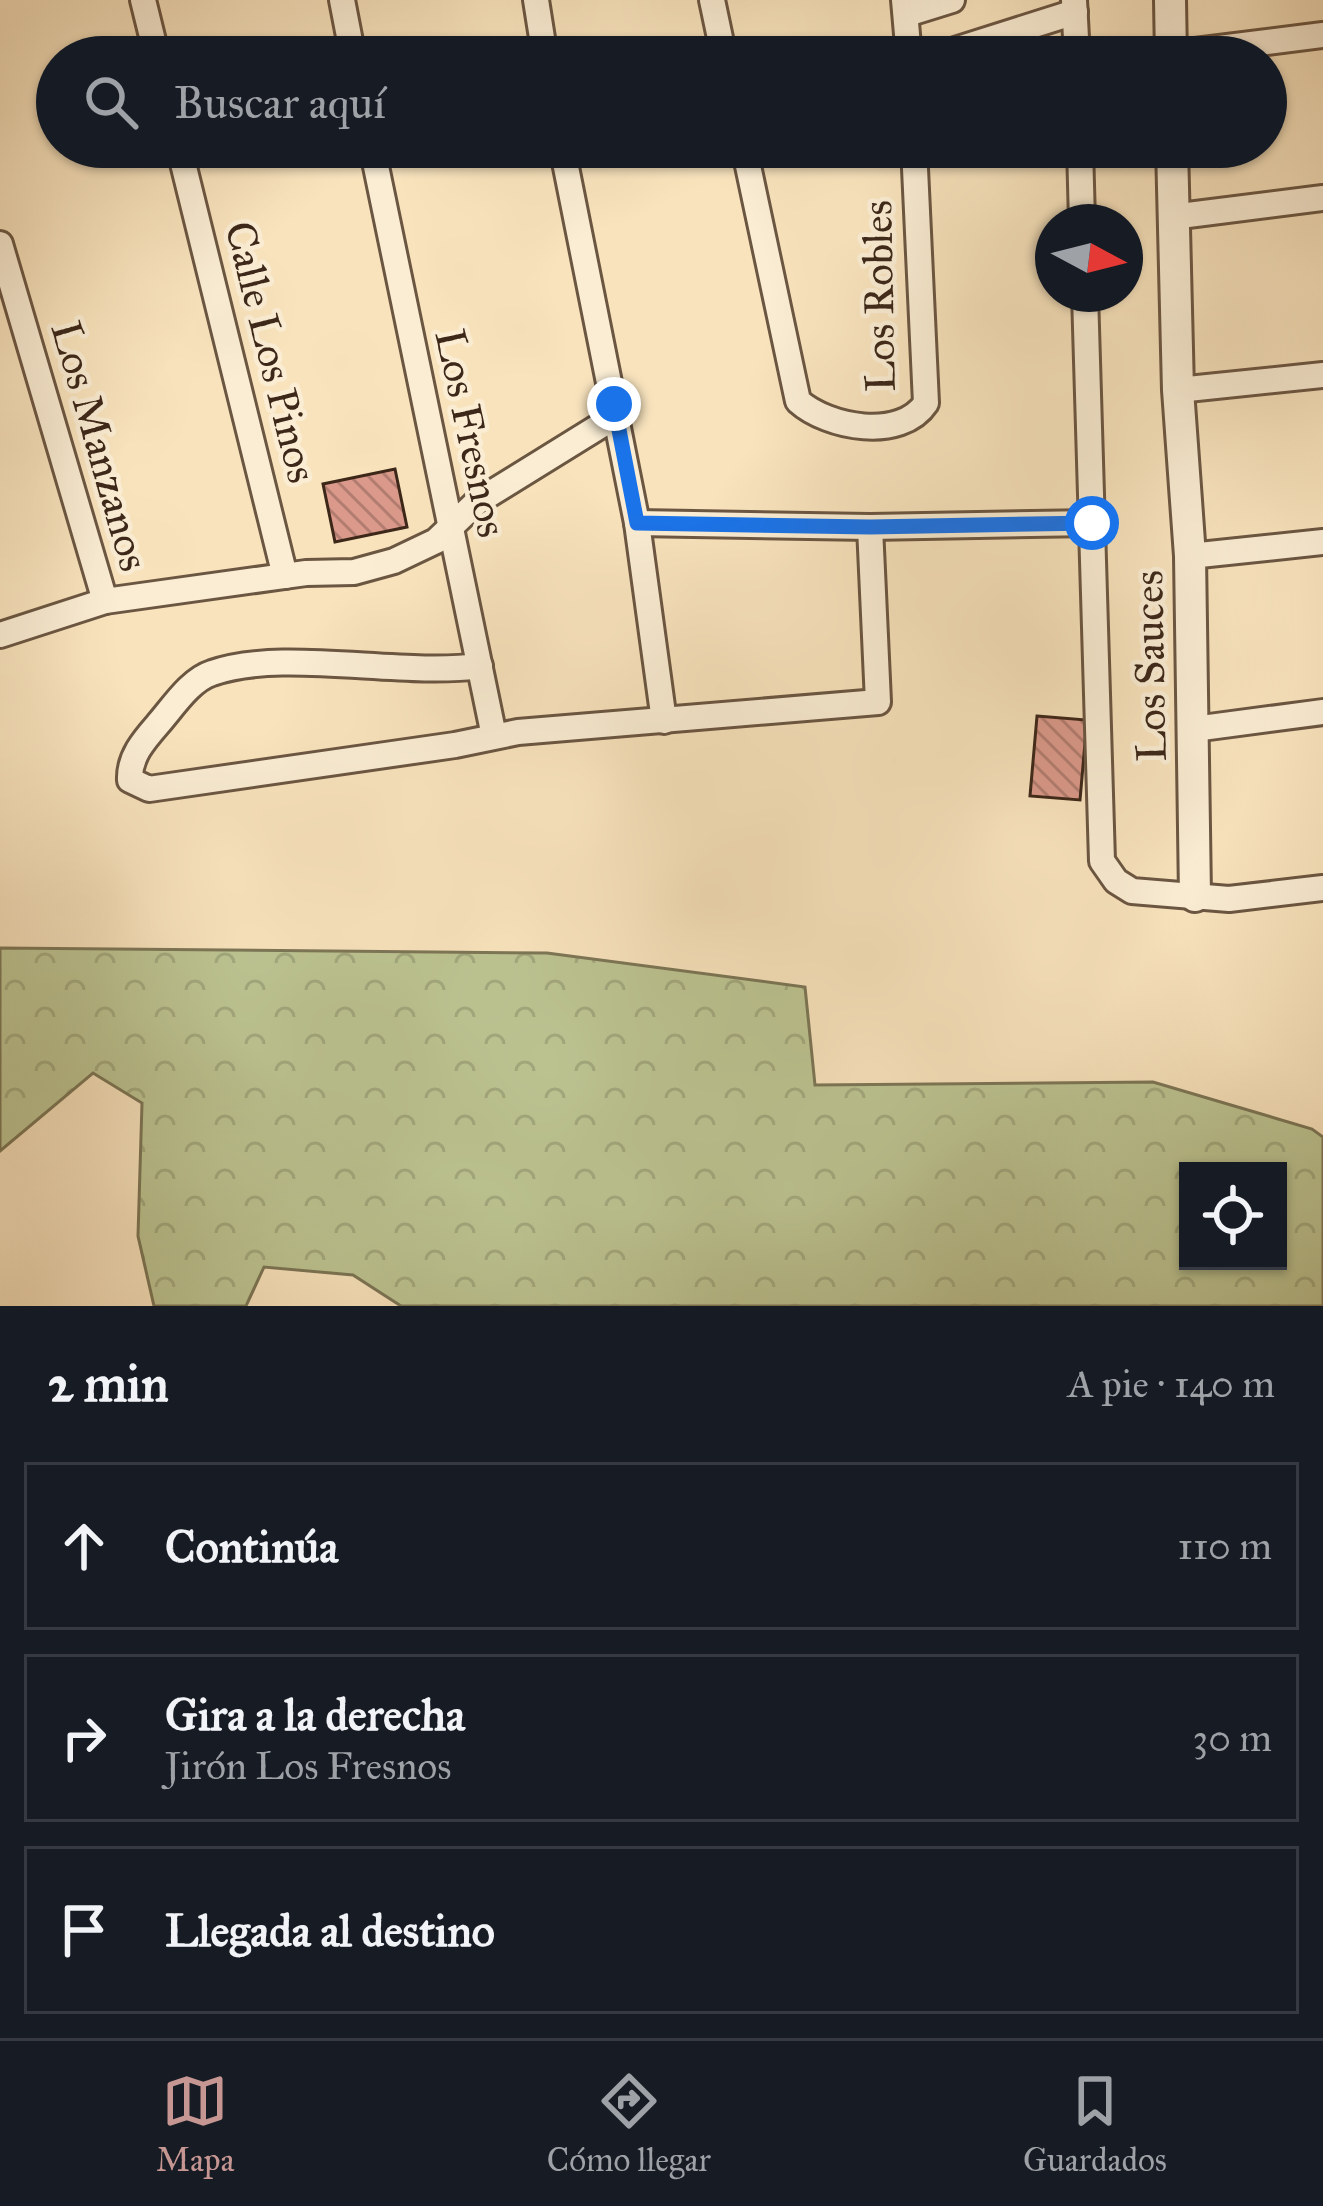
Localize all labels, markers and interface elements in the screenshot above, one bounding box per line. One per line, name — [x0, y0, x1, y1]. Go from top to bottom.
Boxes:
search box — [36, 36, 1287, 168]
icon: search — [78, 69, 144, 135]
text: Buscar aquí — [174, 75, 386, 130]
street label: Los Robles — [851, 200, 907, 392]
north arrow — [1035, 204, 1143, 312]
street label: Calle Los Pinos — [213, 216, 329, 488]
street label: Los Manzanos — [40, 315, 160, 577]
street label: Los Fresnos — [424, 324, 518, 542]
route end — [587, 377, 641, 431]
route start — [1065, 496, 1119, 550]
street label: Los Sauces — [1122, 570, 1178, 762]
map controls — [1179, 1162, 1287, 1270]
button: locate — [1179, 1162, 1287, 1270]
text: 2 min — [48, 1353, 169, 1415]
text: A pie · 140 m — [1068, 1360, 1275, 1408]
icon: ahead — [51, 1513, 117, 1579]
text: Continúa — [165, 1519, 338, 1574]
text: 110 m — [1177, 1522, 1272, 1570]
text: Gira a la derecha — [165, 1687, 465, 1742]
icon: right — [51, 1705, 117, 1771]
text: 30 m — [1193, 1714, 1272, 1762]
text: Jirón Los Fresnos — [165, 1742, 451, 1790]
icon: arrive — [51, 1897, 117, 1963]
text: Llegada al destino — [165, 1903, 495, 1958]
tab: Mapa — [156, 2068, 235, 2180]
tab: Cómo llegar — [547, 2068, 711, 2180]
tab: Guardados — [1023, 2068, 1167, 2180]

